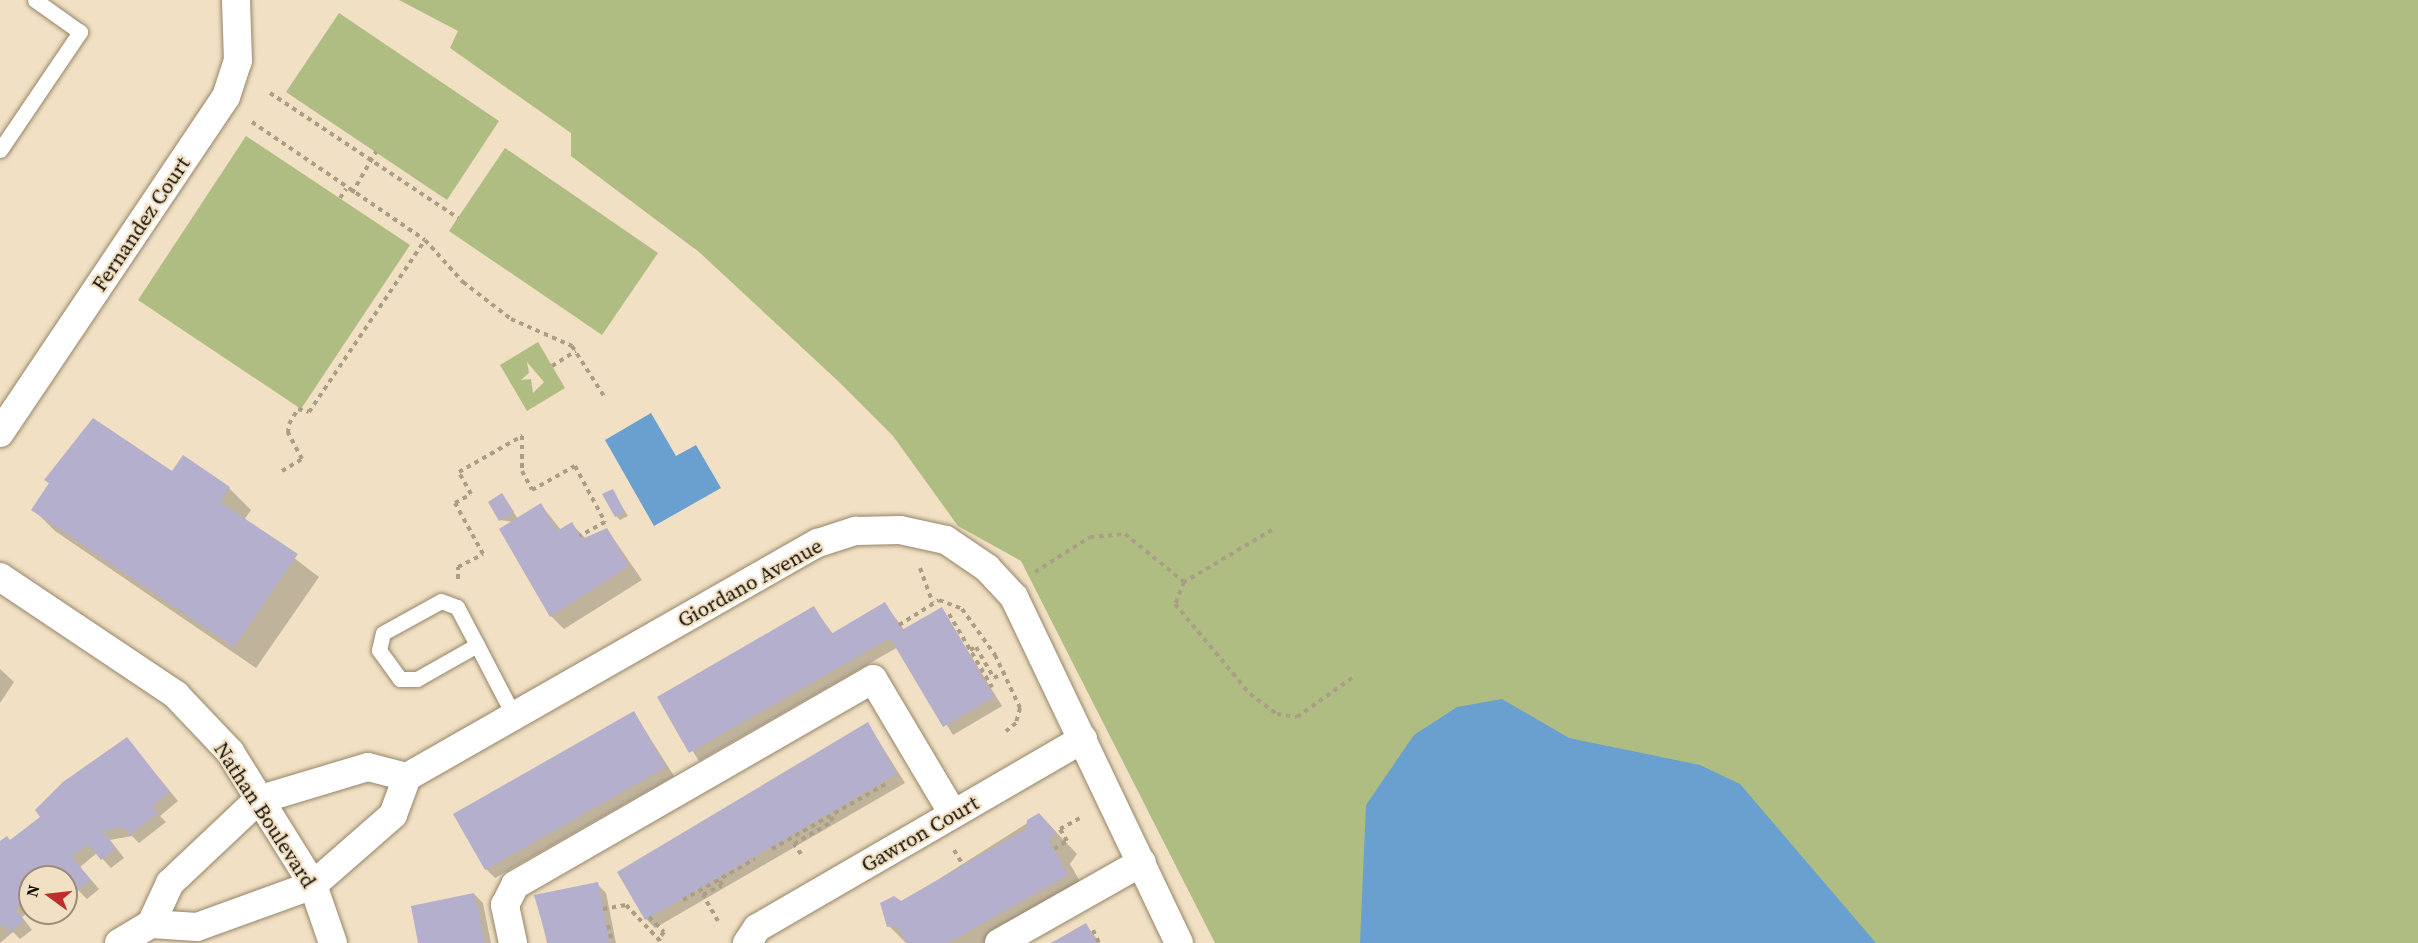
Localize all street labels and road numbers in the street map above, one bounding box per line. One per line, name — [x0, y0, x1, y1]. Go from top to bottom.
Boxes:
street label: Fernandez Court — [87, 152, 195, 296]
street label: Giordano Avenue — [673, 533, 827, 633]
street label: Nathan Boulevard — [209, 737, 321, 893]
street label: Gawron Court — [857, 790, 983, 878]

